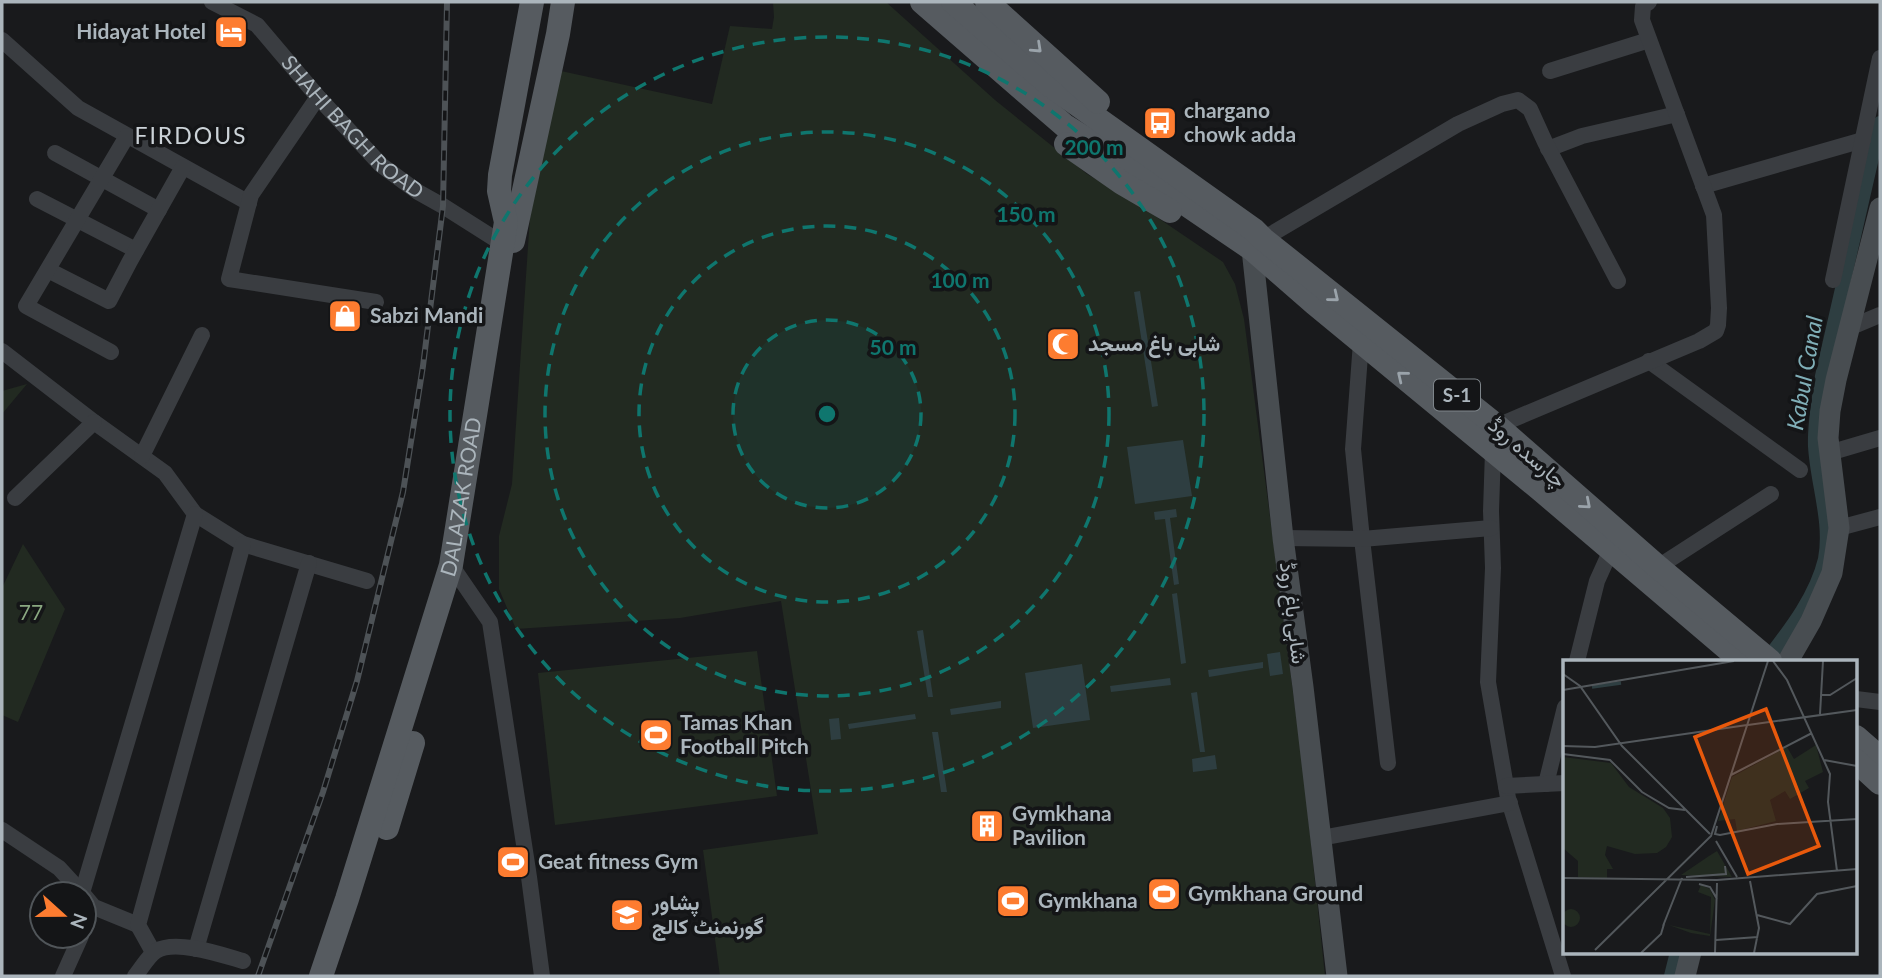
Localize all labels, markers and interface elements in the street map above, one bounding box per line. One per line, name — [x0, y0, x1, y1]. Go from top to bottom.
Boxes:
hotel icon: Hidayat Hotel — [212, 13, 250, 51]
place label: Hidayat Hotel — [76, 18, 206, 43]
one-way arrow — [1029, 40, 1042, 52]
street label: SHAHI BAGH ROAD — [277, 50, 429, 203]
place label: chargano chowk adda — [1184, 97, 1296, 146]
bus stop icon: chargano chowk adda — [1141, 104, 1179, 142]
district label: FIRDOUS — [134, 121, 248, 149]
text: 200 m — [1064, 134, 1124, 159]
text: 150 m — [996, 201, 1056, 226]
text: 100 m — [930, 267, 990, 292]
one-way arrow — [1326, 289, 1339, 301]
shop icon: Sabzi Mandi — [326, 297, 364, 335]
place label: Sabzi Mandi — [370, 302, 483, 327]
water label: Kabul Canal — [1780, 314, 1828, 432]
mosque icon: شاہی باغ مسجد — [1044, 325, 1082, 363]
place label: شاہی باغ مسجد — [1088, 330, 1220, 358]
text: 50 m — [869, 334, 917, 359]
one-way arrow — [1398, 372, 1411, 384]
road number: S-1 — [1434, 380, 1480, 410]
centre of rings — [815, 402, 839, 426]
street label: چارسدہ روڈ — [1482, 412, 1572, 494]
street label: DALAZAK ROAD — [434, 415, 485, 579]
one-way arrow — [1578, 496, 1591, 508]
street label: شاہی باغ روڈ — [1273, 560, 1313, 666]
park label: 77 — [19, 599, 43, 624]
inset map — [1563, 660, 1857, 954]
place label: Tamas Khan Football Pitch — [680, 709, 809, 758]
sports icon: Tamas Khan Football Pitch — [637, 716, 675, 754]
place label: Gymkhana Pavilion — [1012, 800, 1112, 849]
building icon: Gymkhana Pavilion — [968, 807, 1006, 845]
sports icon: Geat fitness Gym — [494, 843, 532, 881]
place label: Geat fitness Gym — [538, 848, 698, 873]
sports icon: Gymkhana Ground — [1145, 875, 1183, 913]
north arrow — [28, 880, 98, 950]
place label: Gymkhana Ground — [1188, 880, 1363, 905]
sports icon: Gymkhana — [994, 882, 1032, 920]
place label: Gymkhana — [1038, 887, 1138, 912]
place label: پشاور گورنمنٹ کالج — [651, 889, 764, 941]
school or university icon: پشاور گورنمنٹ کالج — [608, 896, 646, 934]
text: N — [66, 910, 93, 932]

